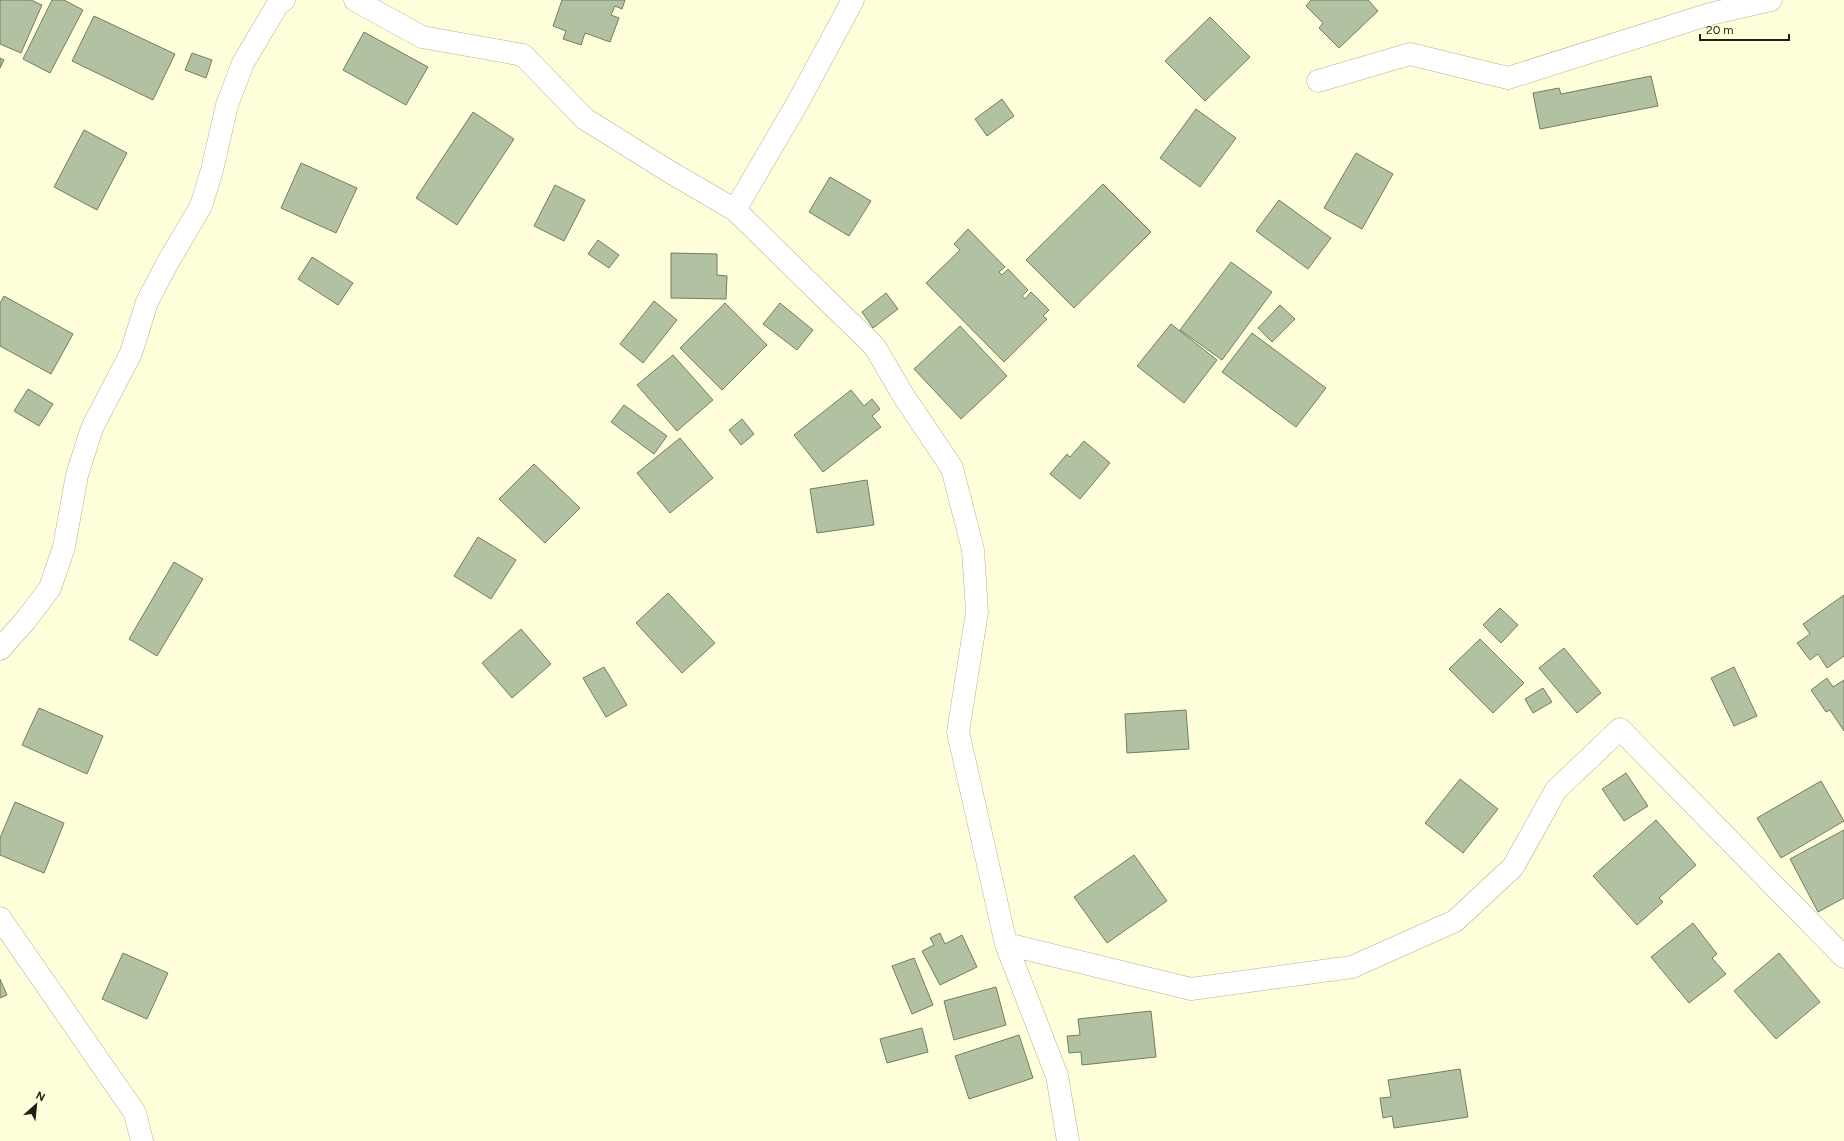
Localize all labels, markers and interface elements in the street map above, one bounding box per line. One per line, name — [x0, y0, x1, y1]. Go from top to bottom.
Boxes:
scale bar — [1700, 16, 1789, 42]
text: 20 m — [1706, 23, 1734, 37]
north arrow — [16, 1085, 56, 1125]
text: N — [34, 1089, 47, 1104]

